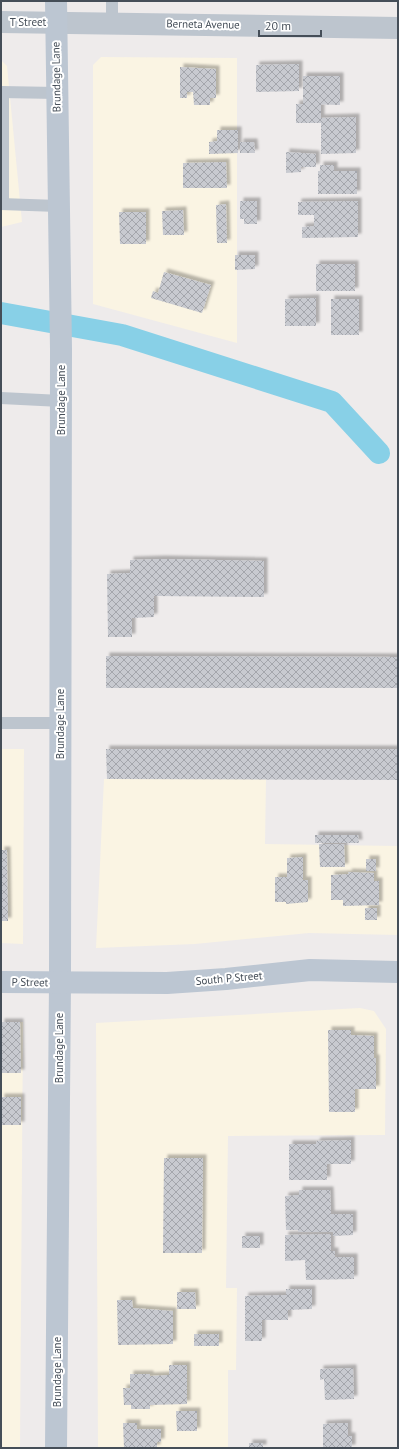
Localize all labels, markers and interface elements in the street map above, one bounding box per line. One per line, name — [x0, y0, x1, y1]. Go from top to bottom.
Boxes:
scale bar — [259, 12, 321, 38]
street label: T Street — [10, 15, 47, 29]
street label: Berneta Avenue — [166, 16, 240, 32]
text: 20 m — [265, 18, 291, 33]
street label: Brundage Lane — [48, 41, 64, 112]
street label: Brundage Lane — [54, 364, 68, 435]
street label: Brundage Lane — [53, 688, 67, 759]
street label: South P Street — [195, 968, 263, 988]
street label: P Street — [12, 975, 49, 989]
street label: Brundage Lane — [52, 1012, 66, 1083]
street label: Brundage Lane — [50, 1336, 64, 1407]

